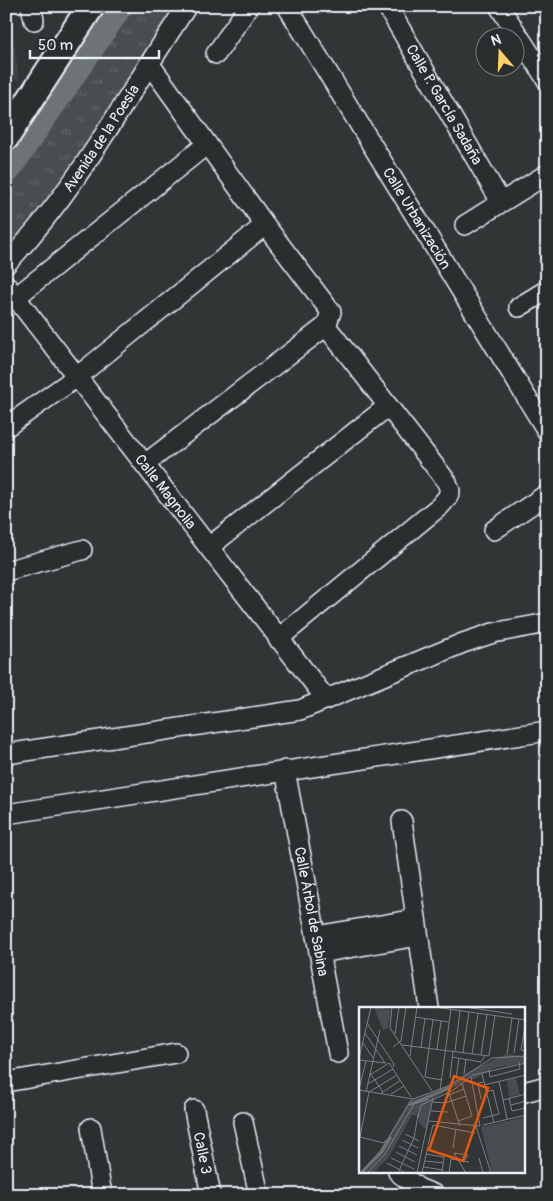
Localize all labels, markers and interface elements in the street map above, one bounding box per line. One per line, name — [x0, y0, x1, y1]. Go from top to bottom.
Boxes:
scale bar — [30, 28, 159, 60]
north arrow — [476, 28, 526, 78]
text: N — [489, 31, 503, 50]
text: 50 m — [38, 36, 73, 55]
street label: Calle P. García Sadaña — [402, 41, 487, 168]
street label: Avenida de la Poesía — [59, 81, 144, 196]
street label: Calle Urbanización — [378, 164, 455, 273]
street label: Calle Magnolia — [131, 450, 201, 533]
street label: Calle Árbol de Sabina — [290, 845, 333, 978]
inset map — [359, 1007, 526, 1174]
street label: Calle 3 — [189, 1130, 216, 1176]

